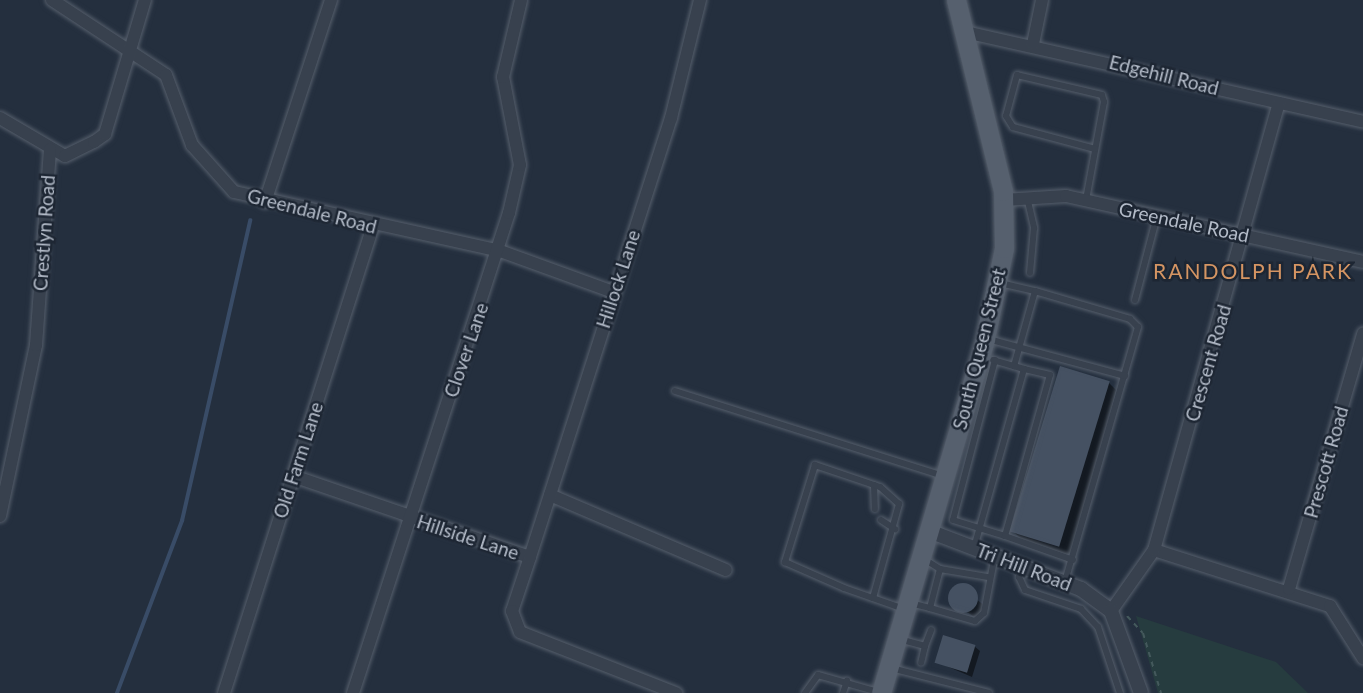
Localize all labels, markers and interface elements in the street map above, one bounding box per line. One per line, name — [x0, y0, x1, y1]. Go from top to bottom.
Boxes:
street label: Edgehill Road — [1107, 50, 1221, 100]
street label: Crestlyn Road — [29, 174, 59, 292]
street label: Greendale Road — [245, 184, 379, 238]
street label: Greendale Road — [1117, 197, 1251, 247]
street label: Hillock Lane — [591, 227, 645, 331]
district label: RANDOLPH PARK — [1155, 258, 1351, 284]
street label: South Queen Street — [948, 266, 1010, 432]
street label: Clover Lane — [439, 300, 493, 400]
street label: Crescent Road — [1180, 302, 1236, 424]
street label: Old Farm Lane — [268, 399, 328, 521]
street label: Prescott Road — [1299, 403, 1353, 521]
street label: Hillside Lane — [414, 510, 522, 564]
street label: Tri Hill Road — [973, 538, 1075, 596]

